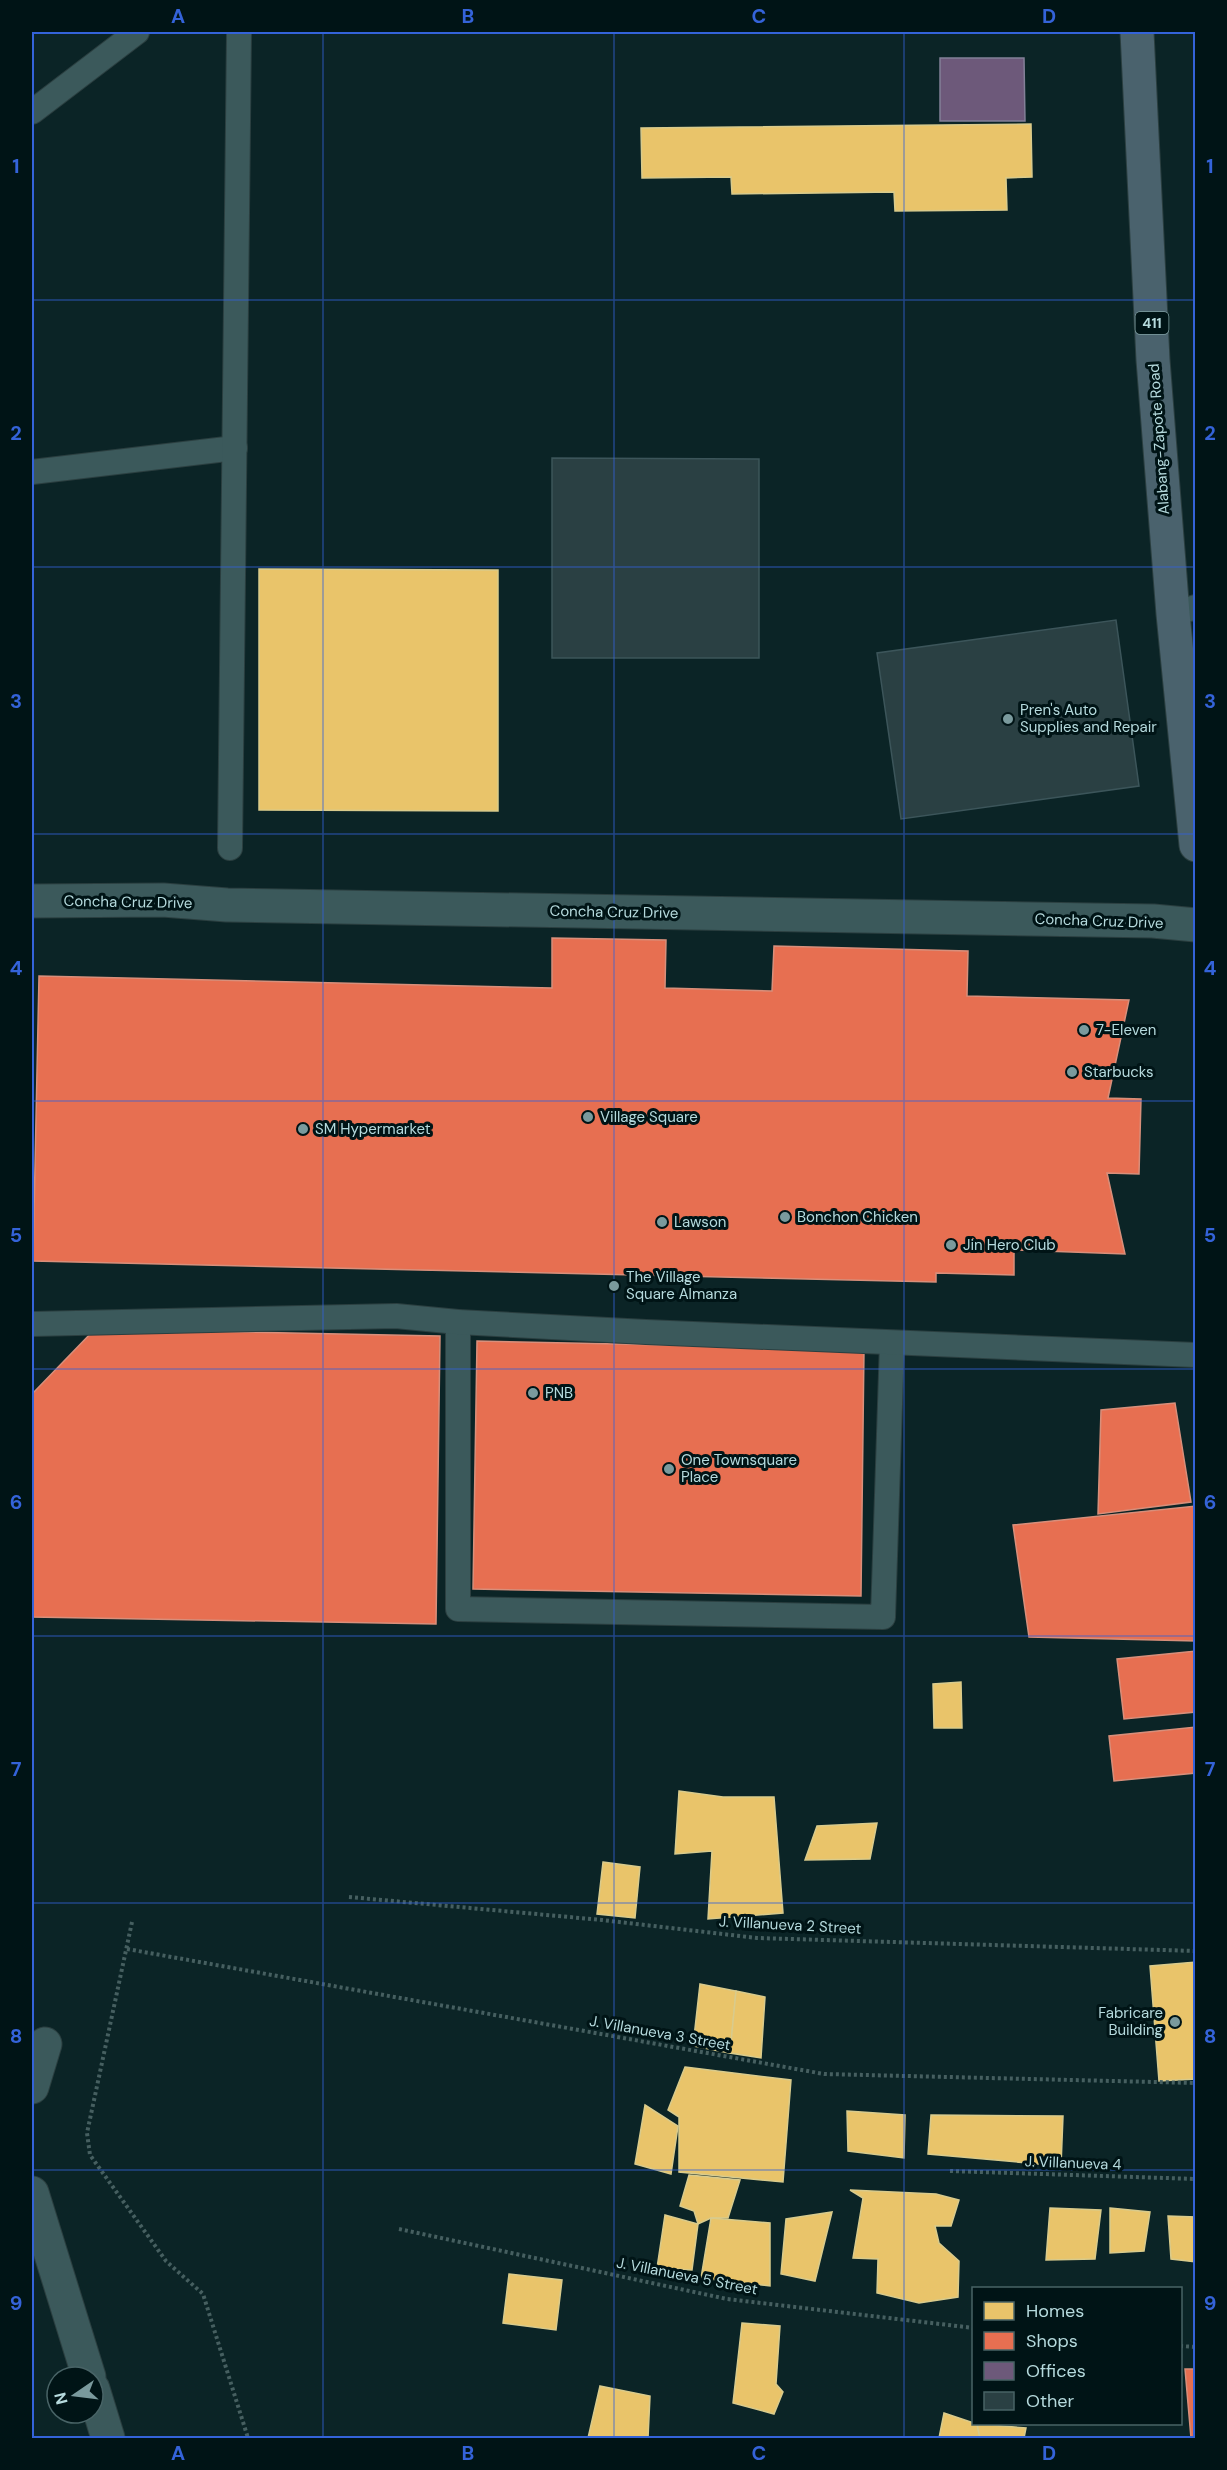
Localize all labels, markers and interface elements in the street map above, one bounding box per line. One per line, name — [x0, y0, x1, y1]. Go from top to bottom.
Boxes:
text: A — [171, 3, 185, 29]
text: B — [462, 3, 474, 29]
text: C — [752, 3, 766, 29]
text: D — [1042, 3, 1056, 29]
text: 1 — [12, 153, 20, 179]
text: 1 — [1206, 153, 1214, 179]
road number: 411 — [1136, 312, 1168, 334]
street label: Alabang-Zapote Road — [1144, 363, 1174, 515]
text: 2 — [10, 420, 22, 446]
text: 2 — [1204, 420, 1216, 446]
text: 3 — [10, 688, 22, 714]
text: 3 — [1204, 688, 1216, 714]
place label: Pren's Auto Supplies and Repair — [1020, 700, 1157, 737]
marker: Pren's Auto Supplies and Repair — [1001, 712, 1015, 726]
street label: Concha Cruz Drive — [63, 891, 193, 913]
street label: Concha Cruz Drive — [549, 901, 679, 923]
street label: Concha Cruz Drive — [1034, 909, 1164, 933]
text: 4 — [10, 955, 23, 981]
text: 4 — [1204, 955, 1217, 981]
place label: 7-Eleven — [1096, 1020, 1156, 1040]
marker: 7-Eleven — [1077, 1023, 1091, 1037]
place label: Starbucks — [1084, 1062, 1154, 1082]
marker: Starbucks — [1065, 1065, 1079, 1079]
place label: Village Square — [600, 1107, 698, 1127]
marker: Village Square — [581, 1110, 595, 1124]
place label: SM Hypermarket — [315, 1119, 431, 1139]
marker: SM Hypermarket — [296, 1122, 310, 1136]
place label: Bonchon Chicken — [797, 1207, 918, 1227]
marker: Bonchon Chicken — [778, 1210, 792, 1224]
place label: Lawson — [674, 1212, 726, 1232]
marker: Lawson — [655, 1215, 669, 1229]
text: 5 — [10, 1222, 22, 1248]
text: 5 — [1204, 1222, 1216, 1248]
place label: Jin Hero Club — [963, 1235, 1056, 1255]
marker: Jin Hero Club — [944, 1238, 958, 1252]
place label: The Village Square Almanza — [626, 1267, 737, 1304]
marker: The Village Square Almanza — [607, 1279, 621, 1293]
place label: PNB — [545, 1383, 573, 1403]
marker: PNB — [526, 1386, 540, 1400]
place label: One Townsquare Place — [681, 1450, 797, 1487]
marker: One Townsquare Place — [662, 1462, 676, 1476]
text: 6 — [10, 1489, 22, 1515]
text: 6 — [1204, 1489, 1216, 1515]
text: 7 — [11, 1756, 22, 1782]
text: 7 — [1205, 1756, 1216, 1782]
street label: J. Villanueva 2 Street — [718, 1911, 862, 1939]
place label: Fabricare Building — [1098, 2003, 1163, 2040]
street label: J. Villanueva 3 Street — [588, 2011, 732, 2055]
marker: Fabricare Building — [1168, 2015, 1182, 2029]
text: 8 — [10, 2023, 22, 2049]
text: 8 — [1204, 2023, 1216, 2049]
street label: J. Villanueva 4 — [1024, 2151, 1122, 2175]
street label: J. Villanueva 5 Street — [615, 2253, 759, 2300]
legend — [972, 2287, 1182, 2425]
text: 9 — [10, 2290, 22, 2316]
text: 9 — [1204, 2290, 1216, 2316]
text: Homes — [1026, 2299, 1084, 2323]
text: Shops — [1026, 2329, 1078, 2353]
text: Offices — [1026, 2359, 1086, 2383]
north arrow — [45, 2365, 105, 2425]
text: Other — [1026, 2389, 1075, 2413]
text: N — [49, 2390, 73, 2407]
text: A — [171, 2440, 185, 2466]
text: B — [462, 2440, 474, 2466]
text: C — [752, 2440, 766, 2466]
text: D — [1042, 2440, 1056, 2466]

